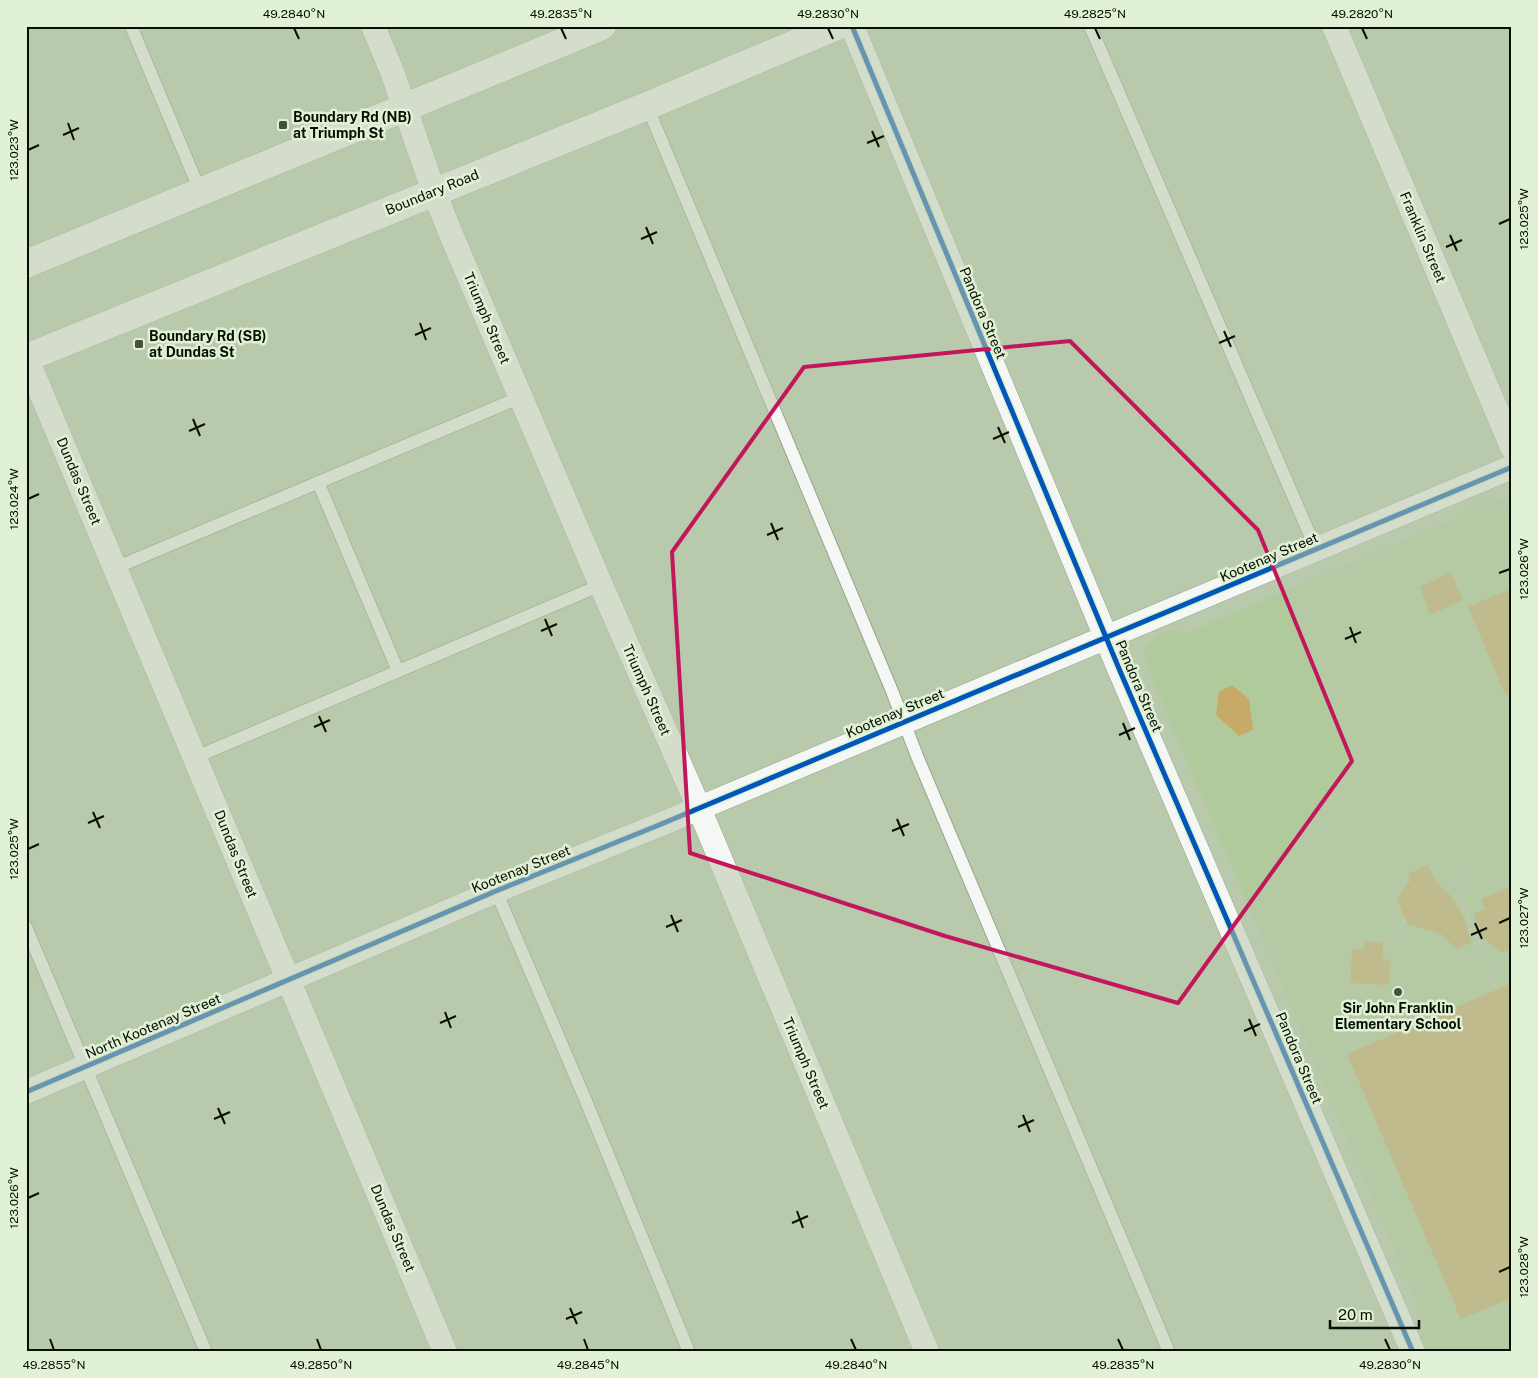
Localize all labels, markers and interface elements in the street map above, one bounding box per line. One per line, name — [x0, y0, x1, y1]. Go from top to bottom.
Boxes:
text: 49.2840°N — [263, 7, 325, 21]
text: 49.2835°N — [530, 7, 592, 21]
text: 49.2830°N — [797, 7, 859, 21]
text: 49.2825°N — [1064, 7, 1126, 21]
text: 49.2820°N — [1331, 7, 1393, 21]
place label: Boundary Rd (NB) at Triumph St — [293, 109, 412, 141]
text: 123.023°W — [7, 119, 21, 181]
marker: Boundary Rd (NB) at Triumph St — [277, 119, 289, 131]
street label: Boundary Road — [383, 166, 481, 218]
text: 123.025°W — [1517, 188, 1531, 250]
street label: Franklin Street — [1397, 189, 1449, 285]
street label: Pandora Street — [956, 265, 1010, 361]
street label: Triumph Street — [461, 270, 513, 366]
place label: Boundary Rd (SB) at Dundas St — [149, 328, 266, 360]
marker: Boundary Rd (SB) at Dundas St — [133, 338, 145, 350]
street label: Dundas Street — [53, 435, 105, 527]
text: 123.024°W — [7, 468, 21, 530]
street label: Kootenay Street — [1217, 529, 1321, 585]
text: 123.026°W — [1517, 538, 1531, 600]
street label: Pandora Street — [1112, 638, 1166, 734]
street label: Triumph Street — [620, 642, 674, 738]
street label: Kootenay Street — [843, 685, 947, 741]
street label: Dundas Street — [211, 808, 261, 900]
text: 123.025°W — [7, 818, 21, 880]
street label: Kootenay Street — [469, 842, 573, 896]
text: 123.027°W — [1517, 887, 1531, 949]
marker: Sir John Franklin Elementary School — [1392, 986, 1404, 998]
street label: North Kootenay Street — [83, 990, 223, 1062]
place label: Sir John Franklin Elementary School — [1335, 1000, 1462, 1032]
street label: Pandora Street — [1272, 1010, 1326, 1106]
street label: Triumph Street — [780, 1015, 832, 1111]
text: 123.026°W — [7, 1167, 21, 1229]
street label: Dundas Street — [367, 1182, 419, 1274]
text: 123.028°W — [1517, 1236, 1531, 1298]
scale bar — [1330, 1298, 1419, 1330]
text: 20 m — [1338, 1306, 1373, 1323]
text: 49.2855°N — [23, 1358, 85, 1372]
text: 49.2850°N — [290, 1358, 352, 1372]
text: 49.2845°N — [557, 1358, 619, 1372]
text: 49.2840°N — [825, 1358, 887, 1372]
text: 49.2835°N — [1092, 1358, 1154, 1372]
text: 49.2830°N — [1359, 1358, 1421, 1372]

